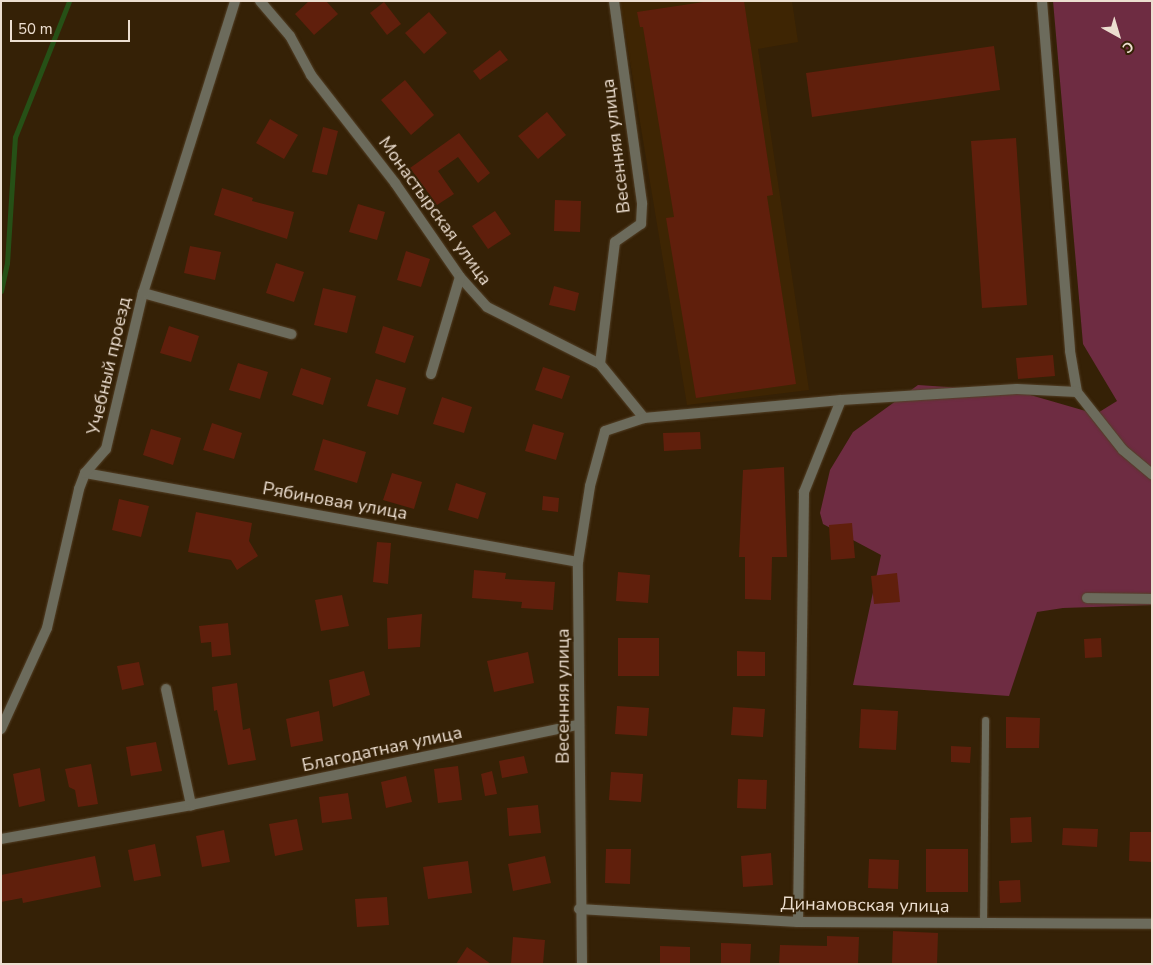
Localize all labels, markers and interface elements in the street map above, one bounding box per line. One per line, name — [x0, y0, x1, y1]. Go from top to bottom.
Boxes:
scale bar — [12, 10, 132, 42]
north arrow — [1093, 10, 1143, 60]
text: 50 m — [18, 19, 53, 39]
text: С — [1118, 37, 1137, 57]
street label: Весенняя улица — [597, 77, 635, 215]
street label: Монастырская улица — [374, 132, 496, 290]
street label: Учебный проезд — [83, 295, 135, 437]
street label: Рябиновая улица — [261, 478, 409, 524]
street label: Весенняя улица — [552, 628, 574, 764]
street label: Благодатная улица — [300, 721, 464, 777]
street label: Динамовская улица — [780, 893, 950, 917]

